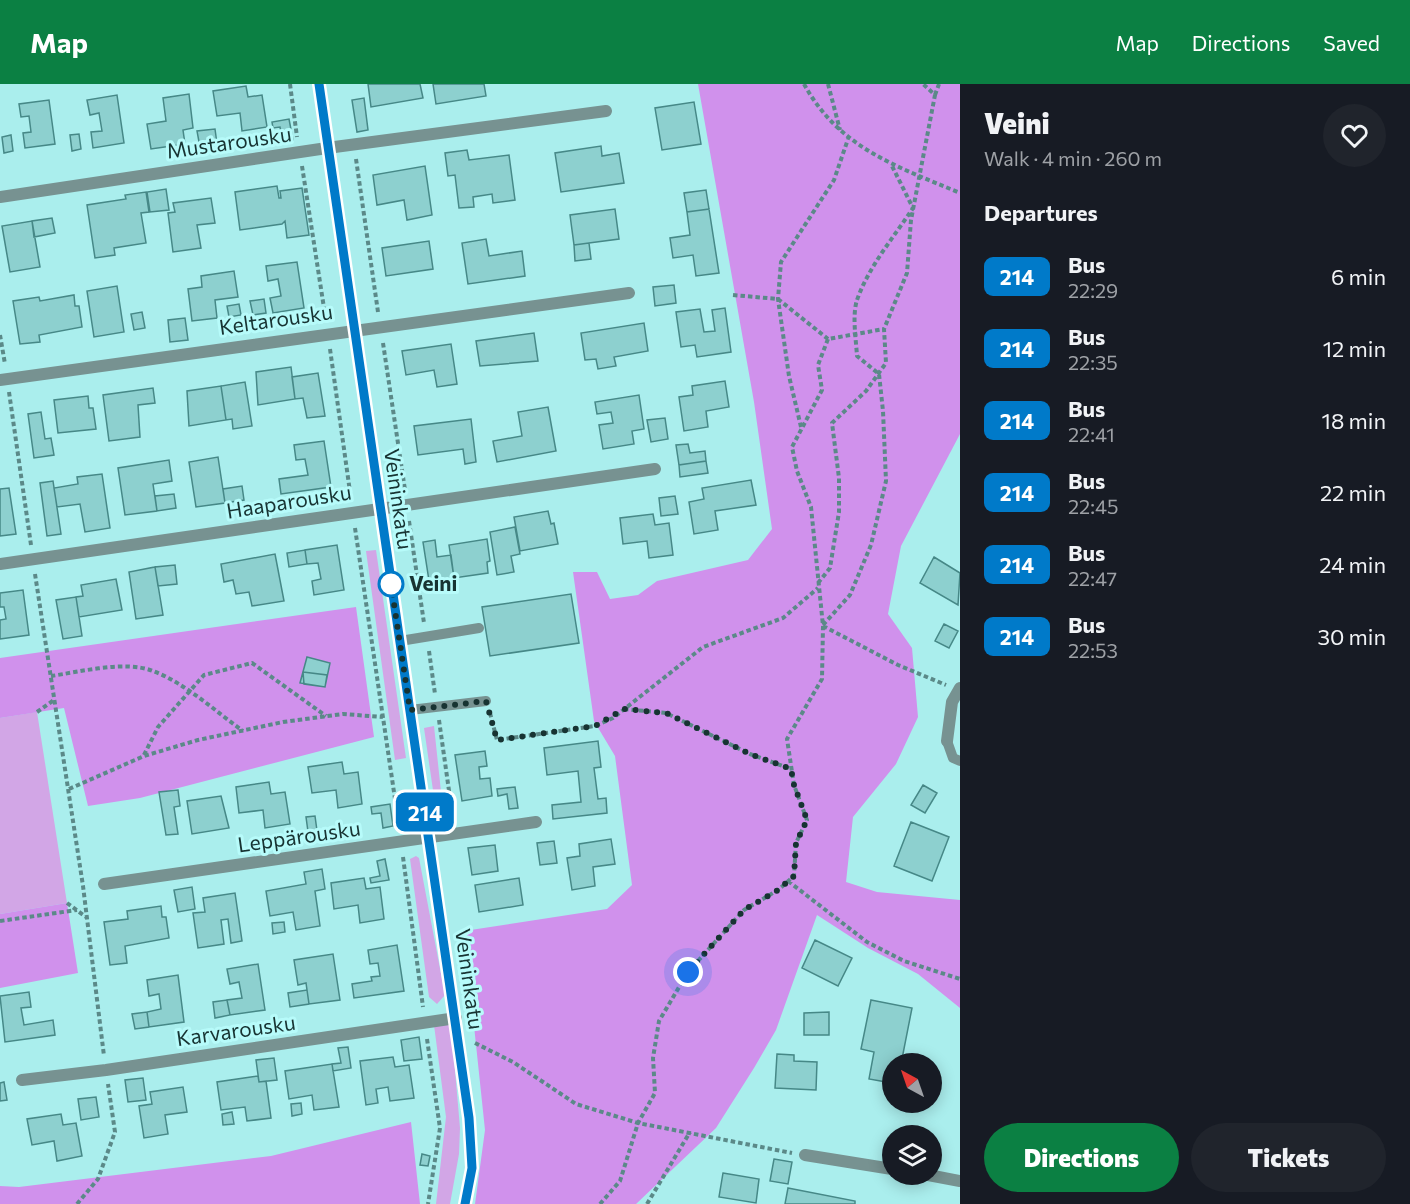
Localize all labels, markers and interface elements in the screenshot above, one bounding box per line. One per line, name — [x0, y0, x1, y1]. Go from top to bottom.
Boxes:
text: Map — [30, 25, 88, 59]
text: Map — [1116, 30, 1159, 55]
text: Directions — [1192, 30, 1290, 55]
text: Saved — [1323, 30, 1380, 55]
button: heart — [1323, 104, 1386, 167]
text: Veini — [984, 106, 1050, 140]
street label: Mustarousku — [165, 120, 293, 163]
text: Walk · 4 min · 260 m — [984, 146, 1162, 170]
text: Departures — [984, 199, 1098, 226]
text: Bus — [1068, 251, 1105, 278]
text: 6 min — [1331, 263, 1386, 290]
text: 214 — [1000, 264, 1034, 289]
text: 22:29 — [1068, 278, 1118, 302]
street label: Keltarousku — [217, 298, 334, 339]
text: Bus — [1068, 323, 1105, 350]
text: 12 min — [1323, 335, 1386, 362]
text: 214 — [1000, 336, 1034, 361]
text: 22:35 — [1068, 350, 1118, 374]
text: Bus — [1068, 395, 1105, 422]
text: 18 min — [1322, 407, 1386, 434]
text: 214 — [1000, 408, 1034, 433]
text: 22:41 — [1068, 422, 1115, 446]
street label: Veininkatu — [380, 447, 419, 551]
text: Bus — [1068, 467, 1105, 494]
street label: Haaparousku — [225, 478, 353, 523]
text: 22 min — [1320, 479, 1386, 506]
text: 214 — [1000, 480, 1034, 505]
text: 22:45 — [1068, 494, 1118, 518]
text: Bus — [1068, 539, 1105, 566]
text: 24 min — [1319, 551, 1386, 578]
text: 214 — [1000, 552, 1034, 577]
text: 22:47 — [1068, 566, 1117, 590]
place label: Veini — [409, 570, 457, 595]
marker: Veini — [378, 571, 404, 597]
text: Bus — [1068, 611, 1105, 638]
text: 30 min — [1317, 623, 1386, 650]
text: 214 — [1000, 624, 1034, 649]
text: 22:53 — [1068, 638, 1118, 662]
line badge: 214 — [390, 792, 460, 832]
text: 214 — [408, 800, 442, 825]
street label: Leppärousku — [236, 815, 362, 857]
street label: Veininkatu — [451, 927, 490, 1031]
your location — [673, 957, 703, 987]
street label: Karvarousku — [175, 1009, 297, 1050]
north arrow — [882, 1053, 942, 1113]
map controls — [882, 1053, 942, 1185]
button: Directions — [984, 1123, 1179, 1192]
button: Tickets — [1191, 1123, 1386, 1192]
button: layers — [882, 1125, 942, 1185]

